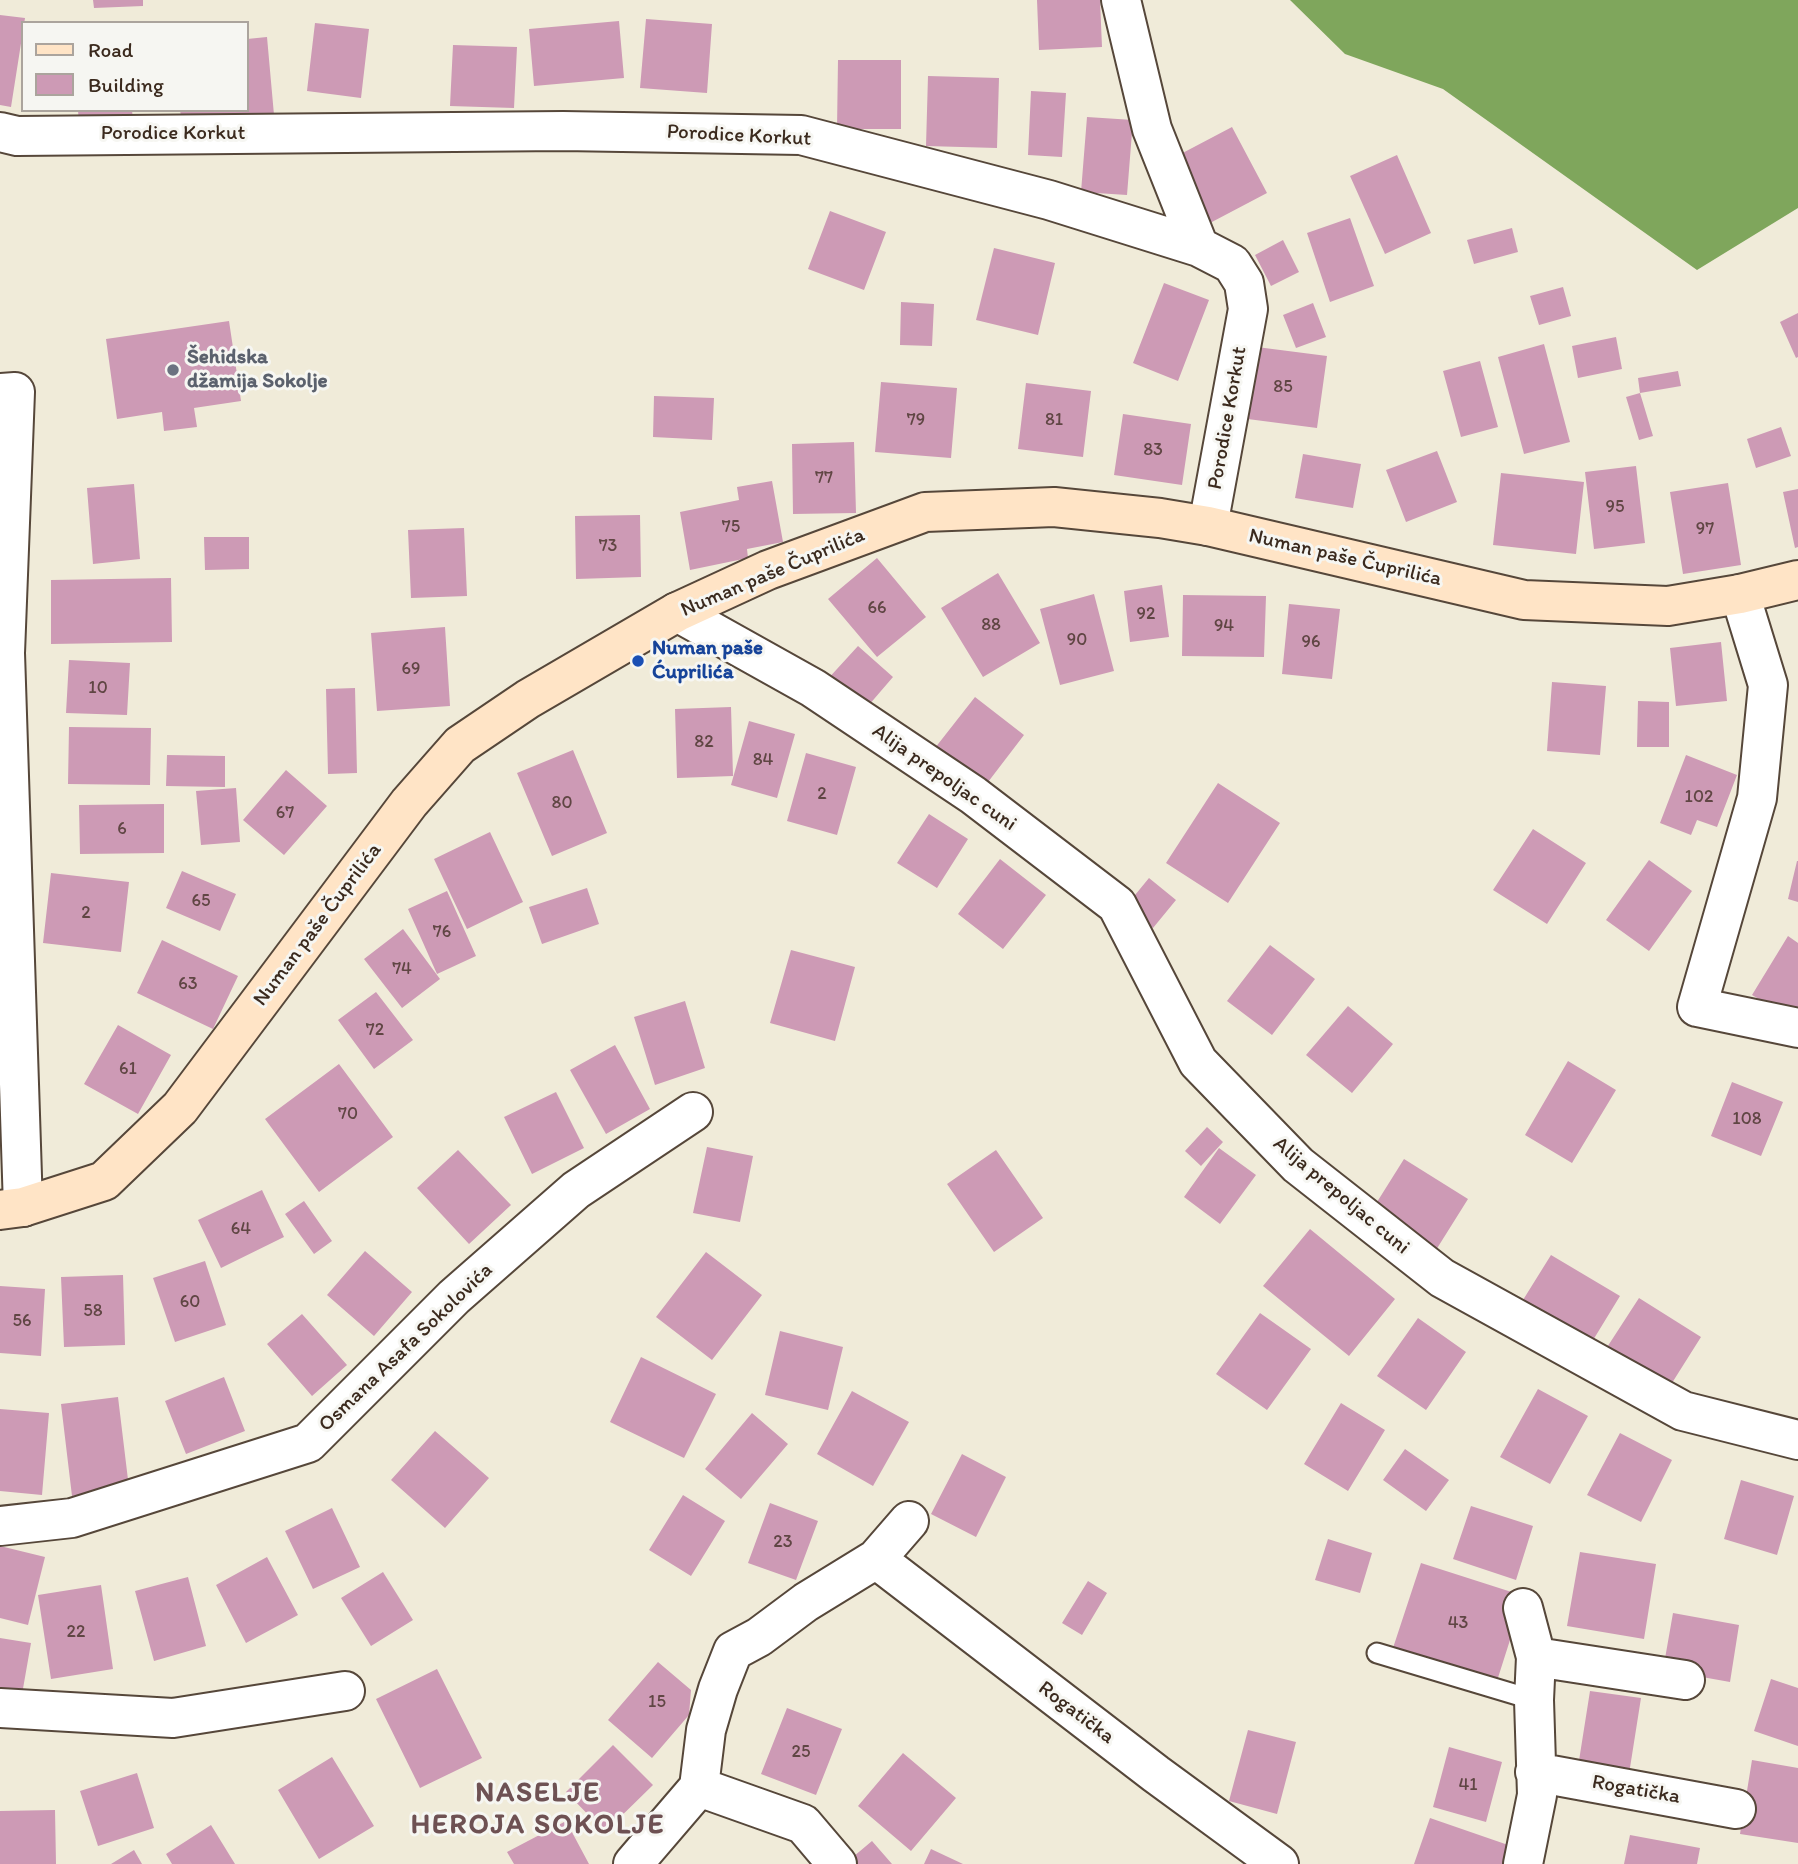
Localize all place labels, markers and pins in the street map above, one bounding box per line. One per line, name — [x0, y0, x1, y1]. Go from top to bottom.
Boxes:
place label: Šehidska džamija Sokolje — [187, 345, 328, 395]
marker: Šehidska džamija Sokolje — [165, 362, 181, 378]
place label: Numan paše Ćuprilića — [652, 636, 763, 686]
marker: Numan paše Ćuprilića — [630, 653, 646, 669]

